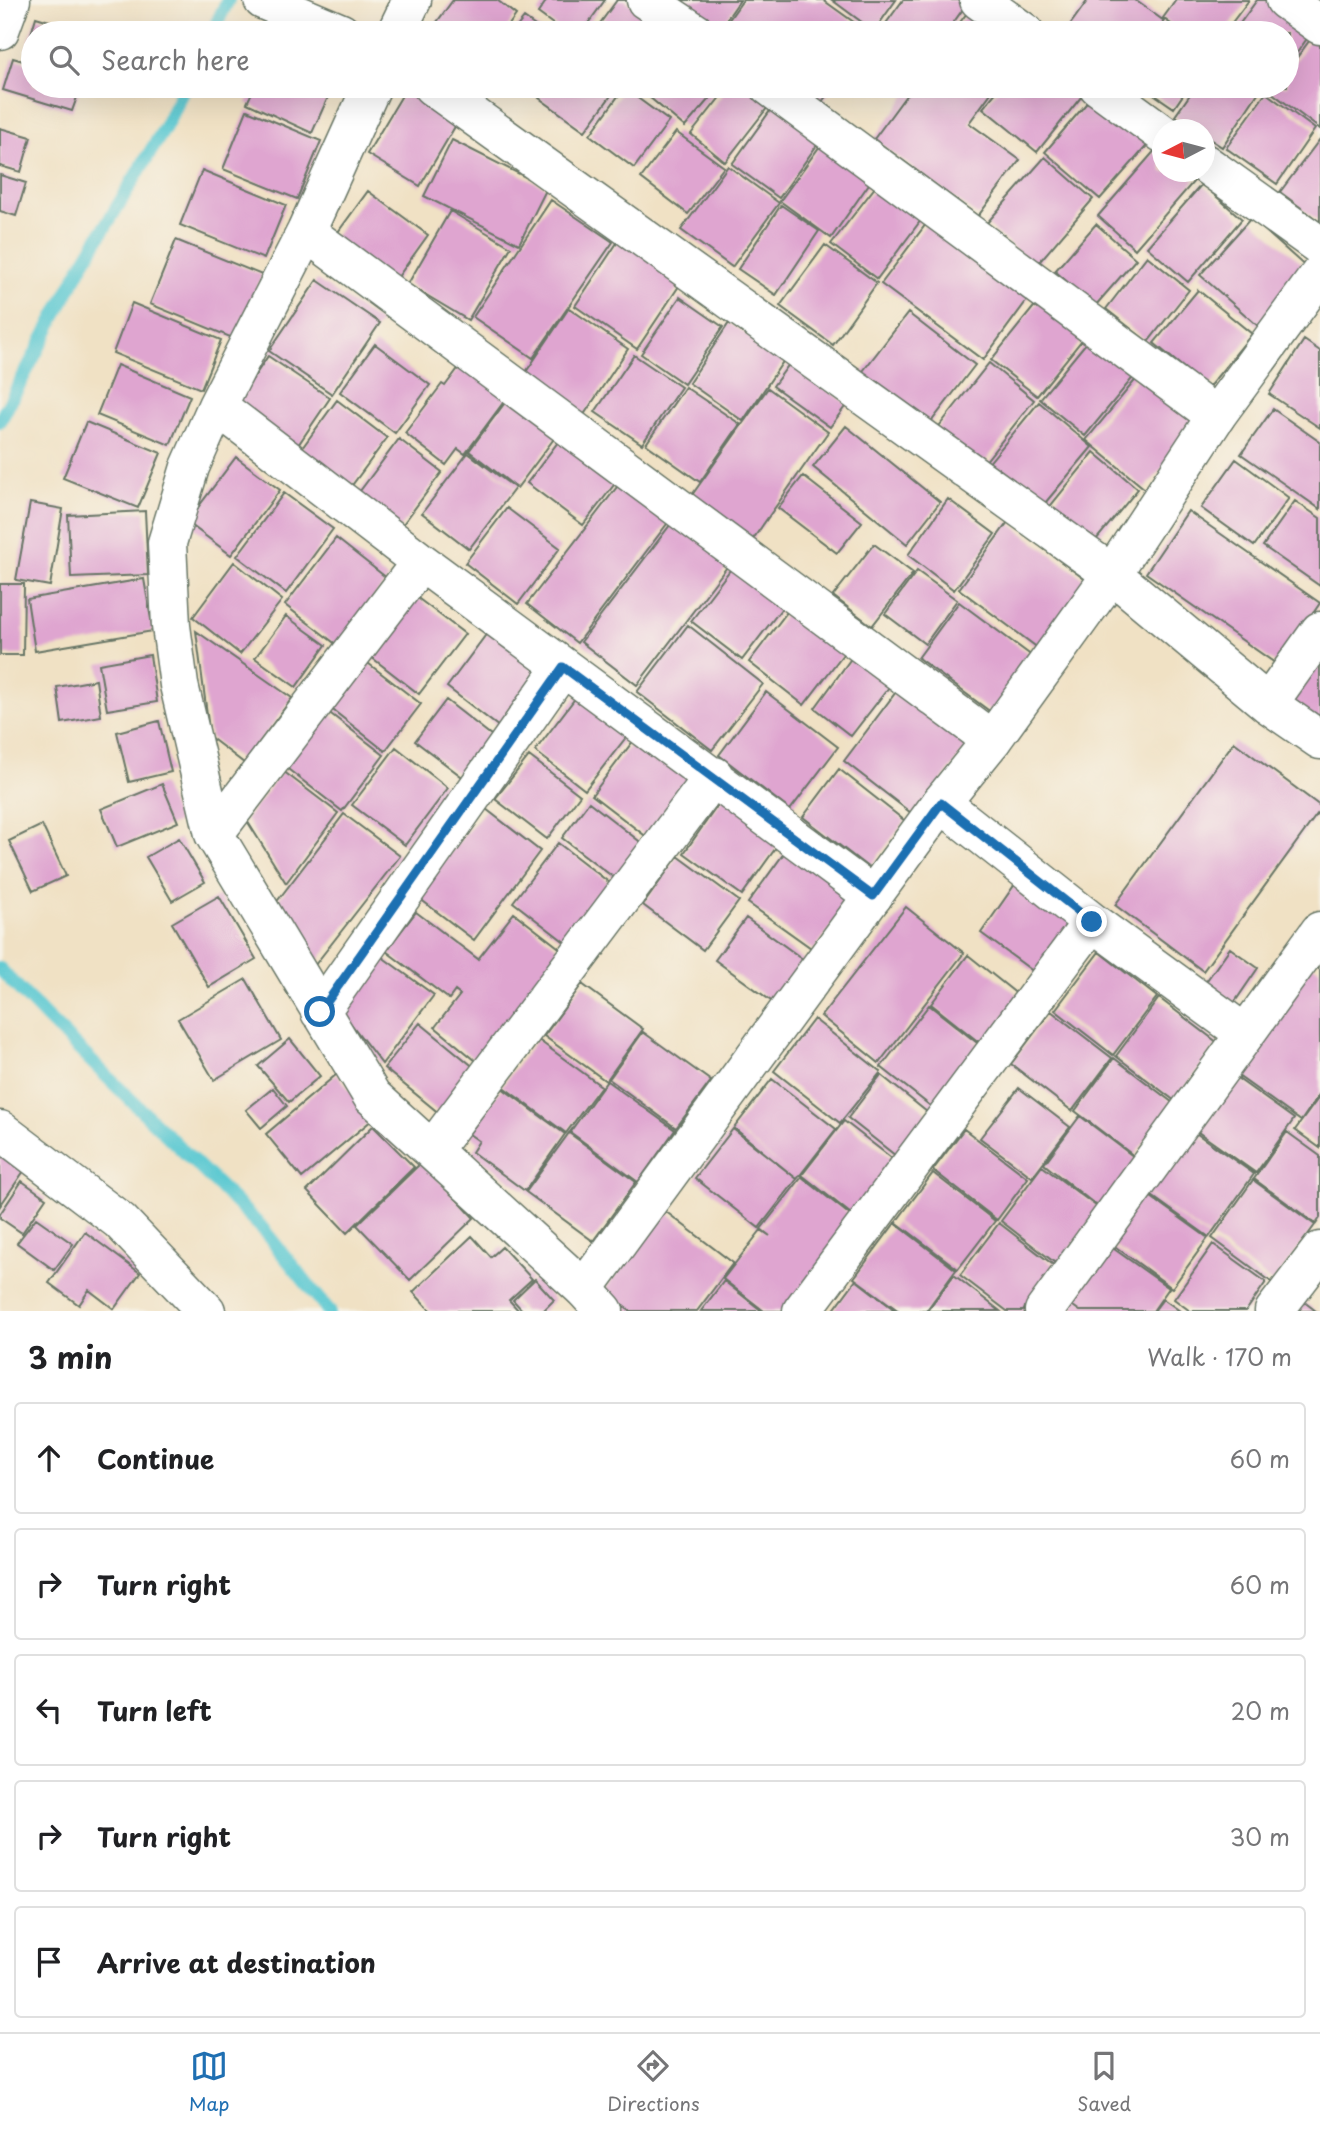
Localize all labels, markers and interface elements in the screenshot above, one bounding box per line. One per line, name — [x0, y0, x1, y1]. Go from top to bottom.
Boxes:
search box — [21, 21, 1299, 98]
text: Search here — [101, 40, 250, 79]
icon: search — [45, 41, 83, 79]
north arrow — [1152, 119, 1215, 182]
route end — [1076, 906, 1107, 937]
route start — [304, 996, 335, 1027]
text: 3 min — [28, 1334, 113, 1379]
text: Walk · 170 m — [1147, 1339, 1292, 1374]
icon: ahead — [30, 1439, 68, 1477]
text: Continue — [97, 1439, 214, 1478]
text: 60 m — [1230, 1441, 1290, 1476]
icon: right — [30, 1565, 68, 1603]
text: Turn right — [97, 1565, 231, 1604]
text: 60 m — [1230, 1567, 1290, 1602]
icon: left — [30, 1691, 68, 1729]
text: Turn left — [97, 1691, 212, 1730]
text: 20 m — [1231, 1693, 1290, 1728]
icon: right — [30, 1817, 68, 1855]
text: Turn right — [97, 1817, 231, 1856]
text: 30 m — [1229, 1819, 1290, 1854]
icon: arrive — [30, 1943, 68, 1981]
text: Arrive at destination — [97, 1943, 376, 1982]
tab: Map — [189, 2047, 229, 2117]
tab: Directions — [607, 2047, 700, 2117]
tab: Saved — [1077, 2047, 1131, 2117]

